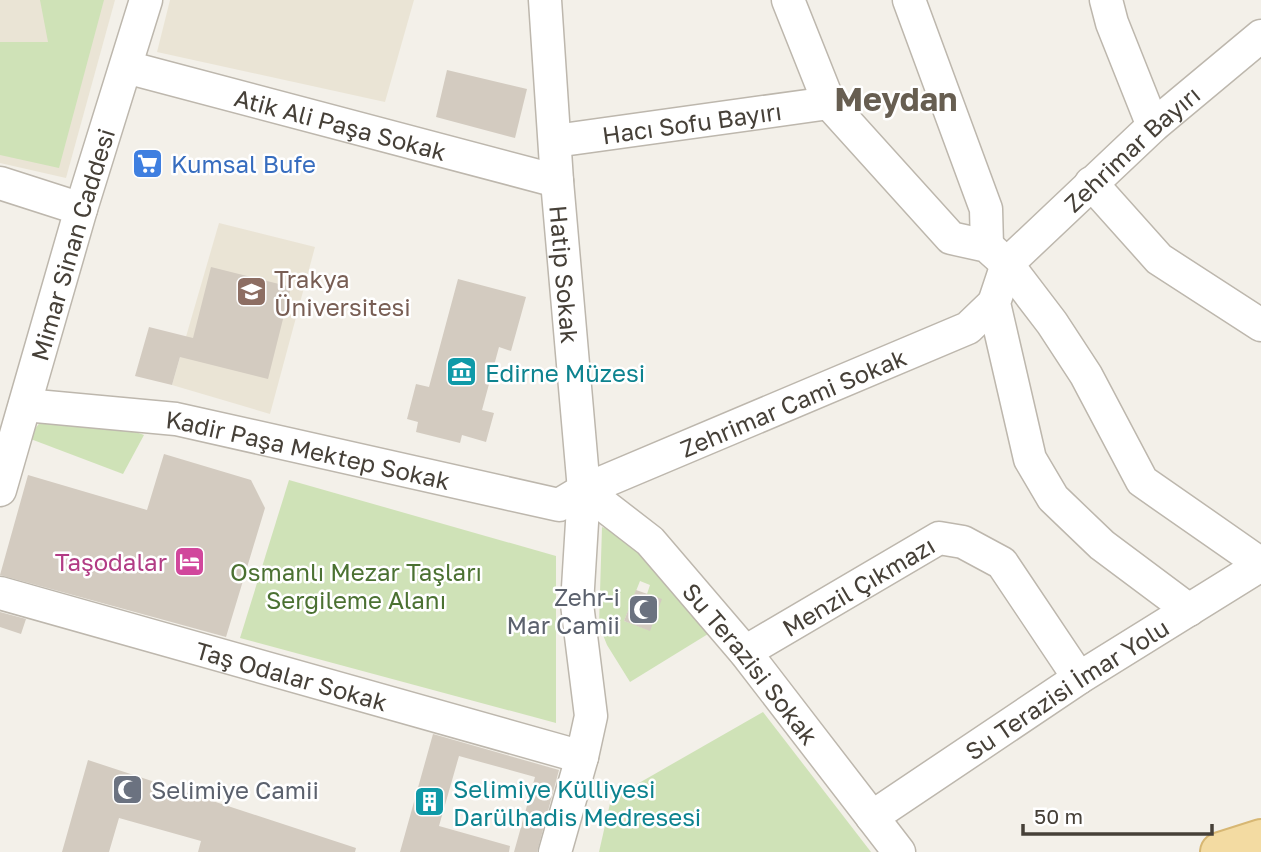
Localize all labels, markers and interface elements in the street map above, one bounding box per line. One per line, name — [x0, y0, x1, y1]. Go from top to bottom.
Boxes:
street label: Zehrimar Bayırı — [1058, 79, 1205, 217]
district label: Meydan — [835, 80, 957, 118]
street label: Atik Ali Paşa Sokak — [232, 82, 450, 166]
street label: Hacı Sofu Bayırı — [600, 95, 783, 149]
street label: Mimar Sinan Caddesi — [24, 125, 120, 364]
supermarket icon: Kumsal Bufe — [131, 146, 165, 180]
place label: Kumsal Bufe — [171, 149, 316, 178]
street label: Hatip Sokak — [545, 204, 586, 345]
place label: Trakya Üniversitesi — [274, 264, 411, 321]
school or university icon: Trakya Üniversitesi — [234, 275, 268, 309]
street label: Zehrimar Cami Sokak — [676, 341, 910, 462]
museum icon: Edirne Müzesi — [445, 355, 479, 389]
place label: Edirne Müzesi — [485, 358, 645, 387]
street label: Kadir Paşa Mektep Sokak — [165, 404, 453, 495]
street label: Menzil Çıkmazı — [777, 530, 939, 642]
hotel icon: Taşodalar — [173, 544, 207, 578]
place label: Taşodalar — [55, 547, 167, 576]
park label: Osmanlı Mezar Taşları Sergileme Alanı — [230, 557, 482, 614]
street label: Su Terazisi Sokak — [677, 576, 825, 750]
place label: Zehr-i Mar Camii — [506, 582, 620, 639]
mosque icon: Zehr-i Mar Camii — [626, 593, 660, 627]
street label: Su Terazisi İmar Yolu — [959, 612, 1173, 765]
street label: Taş Odalar Sokak — [192, 634, 391, 716]
mosque icon: Selimiye Camii — [111, 772, 145, 806]
place label: Selimiye Külliyesi Darülhadis Medresesi — [453, 774, 701, 831]
place label: Selimiye Camii — [151, 775, 319, 804]
building icon: Selimiye Külliyesi Darülhadis Medresesi — [413, 785, 447, 819]
scale bar — [1023, 792, 1212, 836]
text: 50 m — [1034, 803, 1083, 829]

